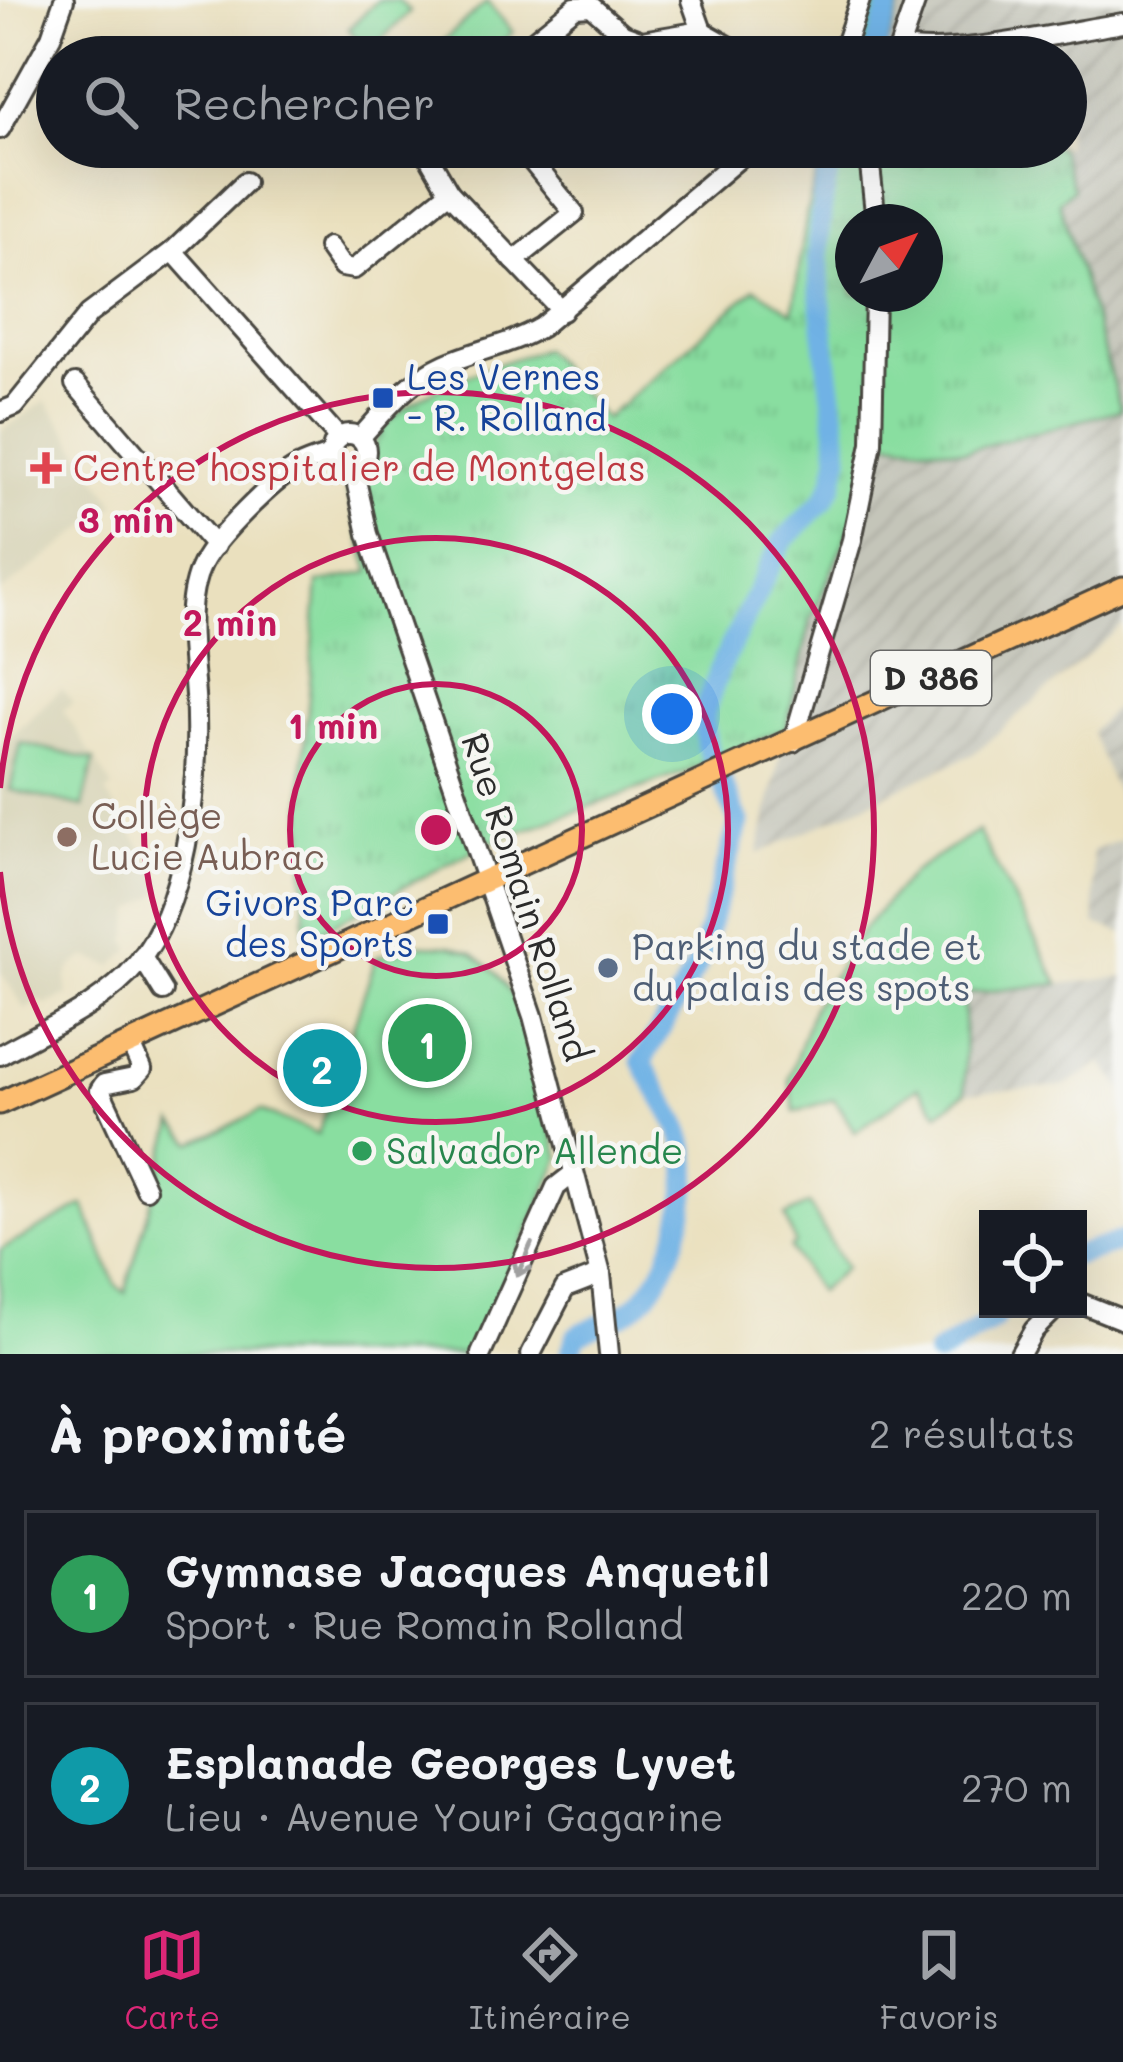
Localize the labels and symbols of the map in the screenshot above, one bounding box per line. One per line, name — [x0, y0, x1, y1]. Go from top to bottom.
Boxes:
north arrow — [835, 204, 943, 312]
place label: Les Vernes - R. Rolland — [407, 352, 607, 440]
marker: Les Vernes - R. Rolland — [370, 385, 396, 411]
place label: Centre hospitalier de Montgelas — [73, 443, 646, 490]
marker: Centre hospitalier de Montgelas — [30, 452, 62, 484]
text: 3 min — [78, 495, 174, 542]
text: 2 min — [183, 598, 277, 645]
road number: D 386 — [871, 651, 991, 705]
your location — [642, 684, 702, 744]
text: 1 min — [288, 701, 378, 748]
street label: Rue Romain Rolland — [452, 727, 603, 1067]
place label: Collège Lucie Aubrac — [91, 791, 325, 879]
centre of rings — [415, 809, 457, 851]
marker: Collège Lucie Aubrac — [54, 824, 80, 850]
place label: Givors Parc des Sports — [205, 878, 414, 966]
marker: Givors Parc des Sports — [425, 911, 451, 937]
place label: Parking du stade et du palais des spots — [632, 922, 982, 1010]
marker: Parking du stade et du palais des spots — [595, 955, 621, 981]
pin: 1 — [388, 998, 466, 1088]
pin: 2 — [283, 1023, 361, 1113]
place label: Salvador Allende — [386, 1126, 683, 1173]
marker: Salvador Allende — [349, 1138, 375, 1164]
one-way arrow — [511, 1241, 533, 1277]

